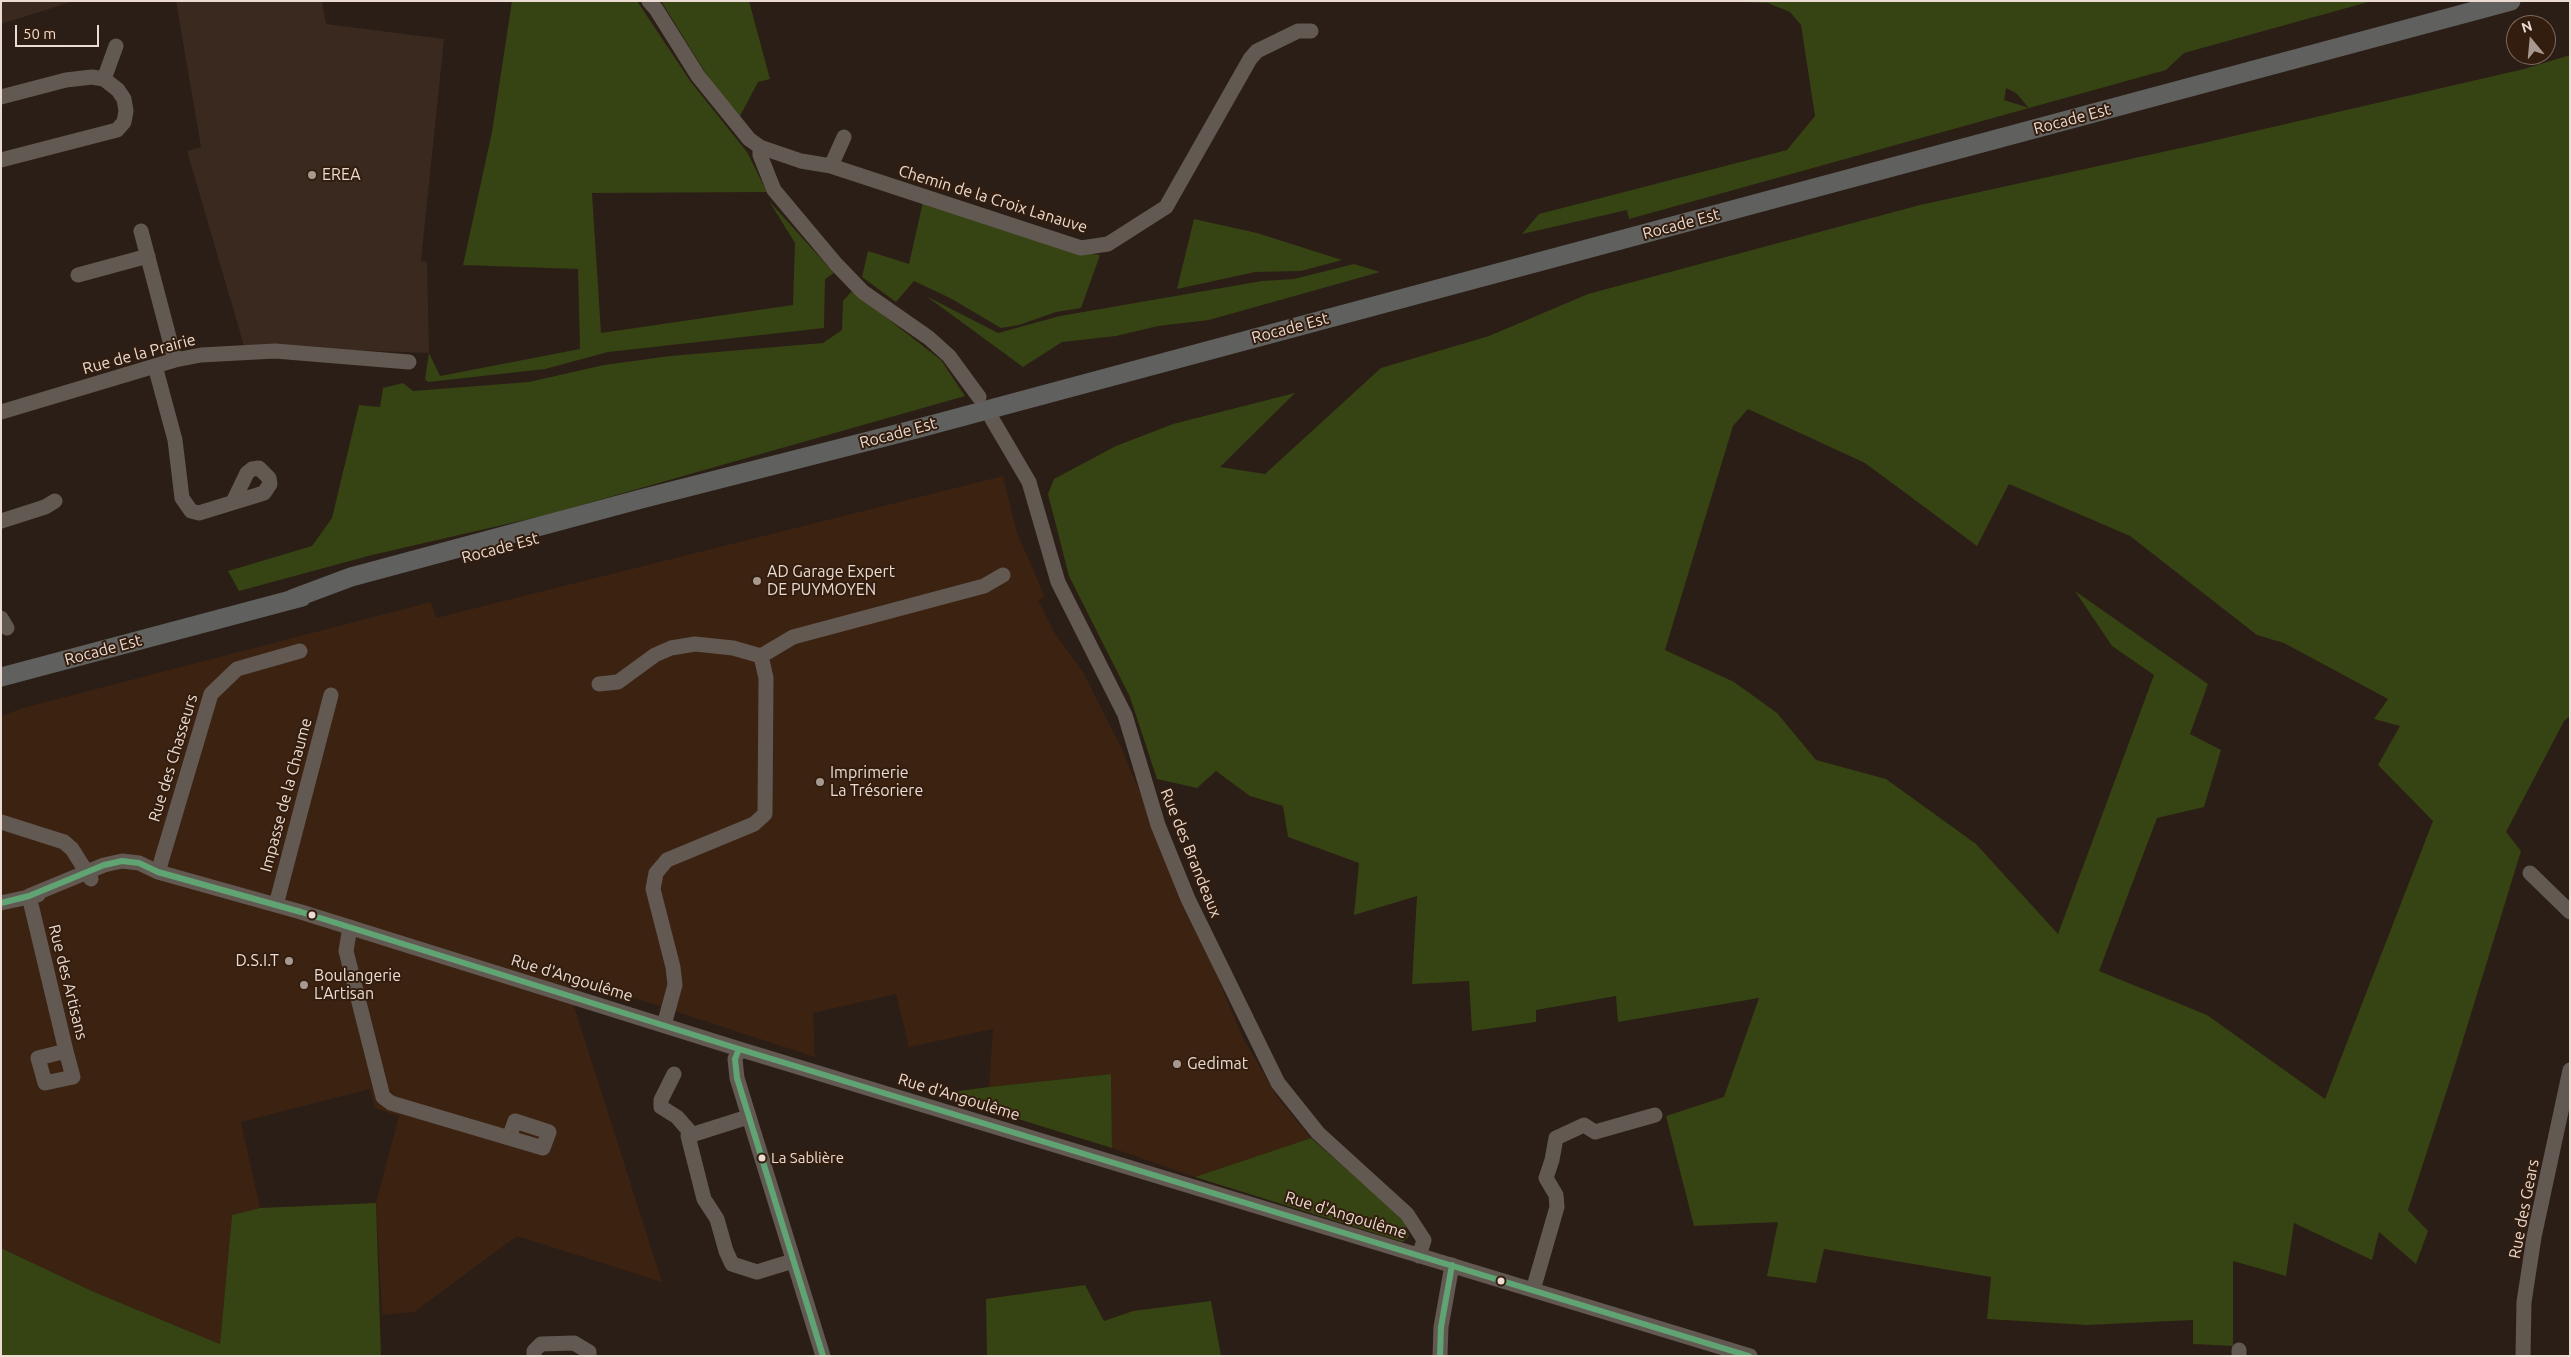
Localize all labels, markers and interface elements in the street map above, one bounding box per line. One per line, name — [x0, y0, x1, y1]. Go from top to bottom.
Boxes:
scale bar — [18, 15, 101, 47]
north arrow — [2506, 15, 2556, 65]
text: N — [2520, 17, 2534, 36]
text: 50 m — [23, 25, 56, 42]
street label: Rocade Est — [2031, 100, 2113, 138]
street label: Chemin de la Croix Lanauve — [896, 161, 1090, 237]
place label: EREA — [322, 165, 361, 185]
marker: EREA — [306, 169, 318, 181]
street label: Rocade Est — [1640, 205, 1722, 243]
street label: Rocade Est — [1249, 309, 1331, 347]
street label: Rue de la Prairie — [80, 330, 198, 378]
street label: Rocade Est — [857, 414, 939, 452]
street label: Rocade Est — [459, 529, 541, 567]
place label: AD Garage Expert DE PUYMOYEN — [767, 562, 895, 600]
marker: AD Garage Expert DE PUYMOYEN — [751, 575, 763, 587]
street label: Rocade Est — [62, 631, 144, 669]
street label: Rue des Chasseurs — [144, 692, 202, 824]
street label: Impasse de la Chaume — [256, 716, 316, 874]
place label: Imprimerie La Trésoriere — [830, 763, 923, 801]
marker: Imprimerie La Trésoriere — [814, 776, 826, 788]
street label: Rue des Brandeaux — [1156, 786, 1226, 920]
unlabelled marker — [307, 910, 317, 920]
street label: Rue des Artisans — [44, 922, 92, 1042]
street label: Rue d'Angoulême — [509, 950, 635, 1006]
place label: D.S.I.T — [235, 951, 279, 971]
marker: D.S.I.T — [283, 955, 295, 967]
place label: Boulangerie L'Artisan — [314, 966, 401, 1004]
marker: Boulangerie L'Artisan — [298, 979, 310, 991]
place label: Gedimat — [1187, 1054, 1248, 1074]
marker: Gedimat — [1171, 1058, 1183, 1070]
street label: Rue d'Angoulême — [896, 1069, 1022, 1125]
place label: La Sablière — [771, 1149, 844, 1167]
marker: La Sablière — [757, 1153, 767, 1163]
street label: Rue des Gears — [2505, 1158, 2543, 1260]
street label: Rue d'Angoulême — [1283, 1187, 1409, 1243]
unlabelled marker — [1496, 1276, 1506, 1286]

